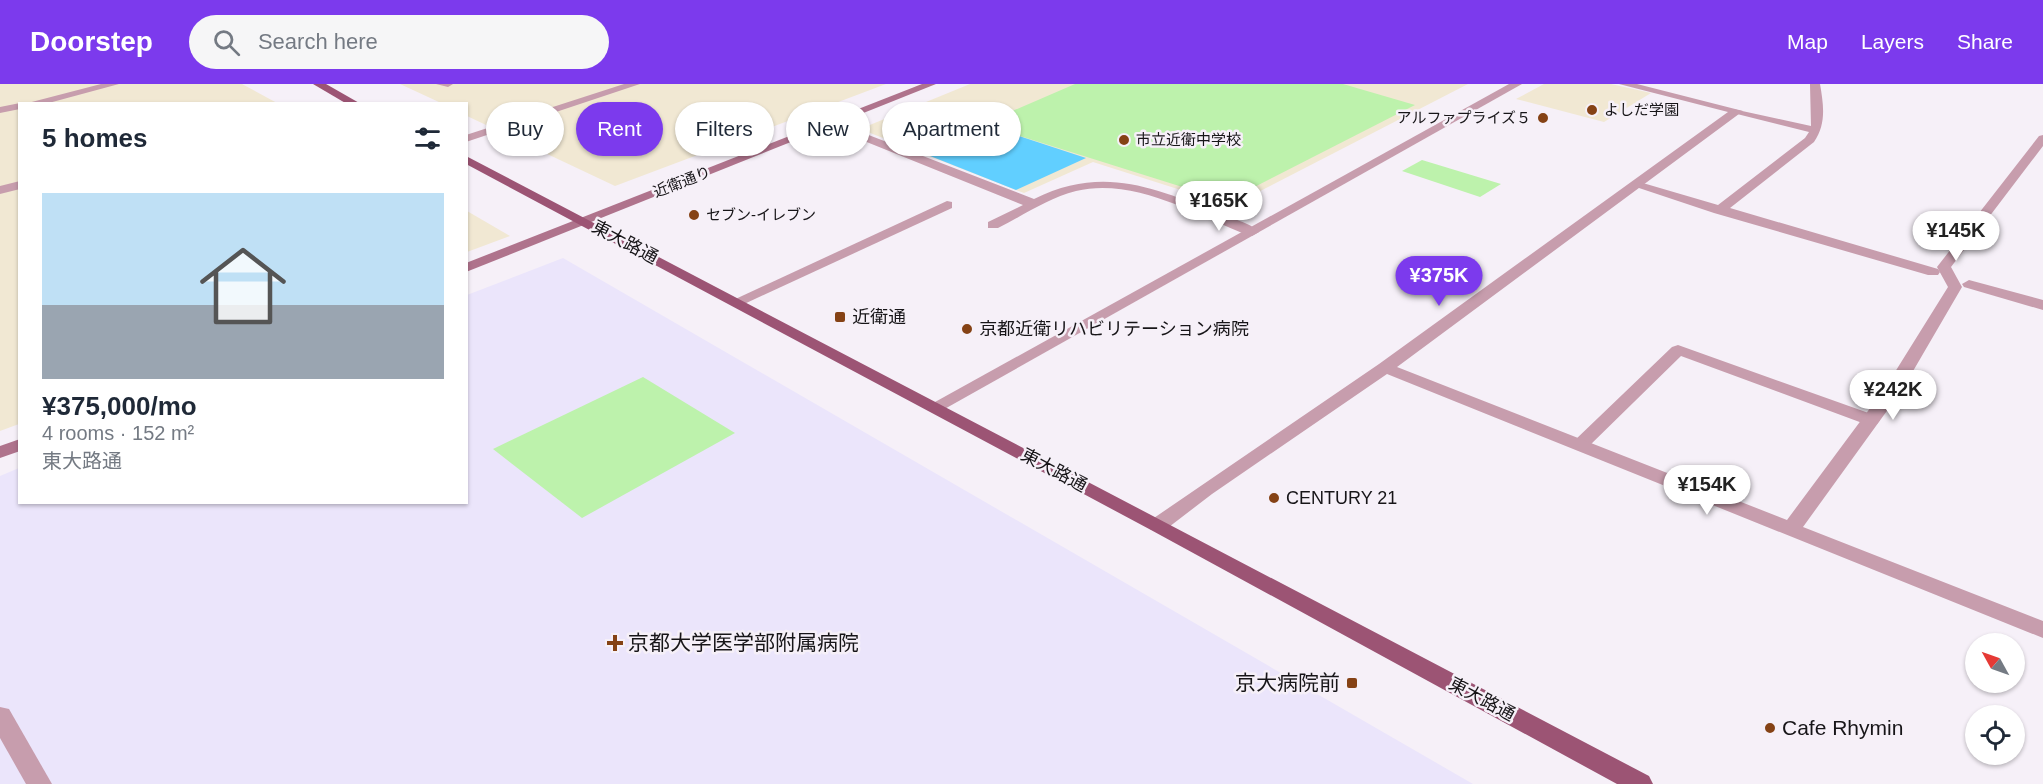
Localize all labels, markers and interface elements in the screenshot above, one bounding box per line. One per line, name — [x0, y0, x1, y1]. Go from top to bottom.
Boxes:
search box — [189, 15, 609, 69]
text: Doorstep — [30, 26, 153, 57]
icon: search — [210, 26, 243, 59]
text: Search here — [258, 29, 378, 54]
text: Map — [1787, 30, 1828, 53]
text: Layers — [1861, 30, 1924, 53]
text: Share — [1957, 30, 2013, 53]
place label: よしだ学園 — [1604, 101, 1679, 118]
chip: Buy — [486, 102, 564, 156]
chip: Rent — [576, 102, 663, 156]
chip: Filters — [675, 102, 774, 156]
chip: New — [786, 102, 870, 156]
chip: Apartment — [882, 102, 1021, 156]
marker: よしだ学園 — [1585, 103, 1599, 117]
place label: アルファプライズ５ — [1397, 109, 1531, 126]
marker: アルファプライズ５ — [1536, 111, 1550, 125]
icon: filters — [411, 122, 444, 155]
text: 5 homes — [42, 123, 148, 153]
place label: 市立近衛中学校 — [1136, 131, 1241, 148]
marker: 市立近衛中学校 — [1117, 133, 1131, 147]
street label: 近衛通り — [651, 163, 713, 200]
pin: ¥165K — [1177, 181, 1261, 232]
text: ¥165K — [1190, 189, 1248, 211]
place label: セブン-イレブン — [706, 206, 816, 223]
marker: セブン-イレブン — [687, 208, 701, 222]
pin: ¥145K — [1914, 211, 1998, 262]
street label: 東大路通 — [589, 216, 661, 268]
text: ¥145K — [1927, 219, 1985, 241]
icon: home — [189, 232, 297, 340]
pin: ¥375K — [1397, 256, 1481, 307]
text: ¥375K — [1410, 264, 1468, 286]
place label: 近衛通 — [852, 307, 906, 327]
marker: 近衛通 — [833, 310, 847, 324]
place label: 京都近衛リハビリテーション病院 — [979, 319, 1249, 339]
marker: 京都近衛リハビリテーション病院 — [960, 322, 974, 336]
pin: ¥242K — [1851, 370, 1935, 421]
text: ¥242K — [1864, 378, 1922, 400]
text: ¥375,000/mo — [42, 391, 197, 421]
text: 4 rooms · 152 m² — [42, 422, 194, 444]
street label: 東大路通 — [1018, 444, 1090, 496]
text: 東大路通 — [42, 450, 122, 472]
pin: ¥154K — [1665, 465, 1749, 516]
text: ¥154K — [1678, 473, 1736, 495]
place label: CENTURY 21 — [1286, 488, 1397, 508]
marker: CENTURY 21 — [1267, 491, 1281, 505]
place label: 京都大学医学部附属病院 — [628, 631, 859, 654]
north arrow — [1965, 633, 2025, 693]
map controls — [1965, 633, 2025, 765]
marker: 京都大学医学部附属病院 — [606, 634, 624, 652]
place label: 京大病院前 — [1235, 671, 1340, 694]
street label: 東大路通 — [1446, 673, 1518, 725]
marker: 京大病院前 — [1345, 676, 1359, 690]
button: locate — [1965, 705, 2025, 765]
place label: Cafe Rhymin — [1782, 716, 1903, 739]
marker: Cafe Rhymin — [1763, 721, 1777, 735]

